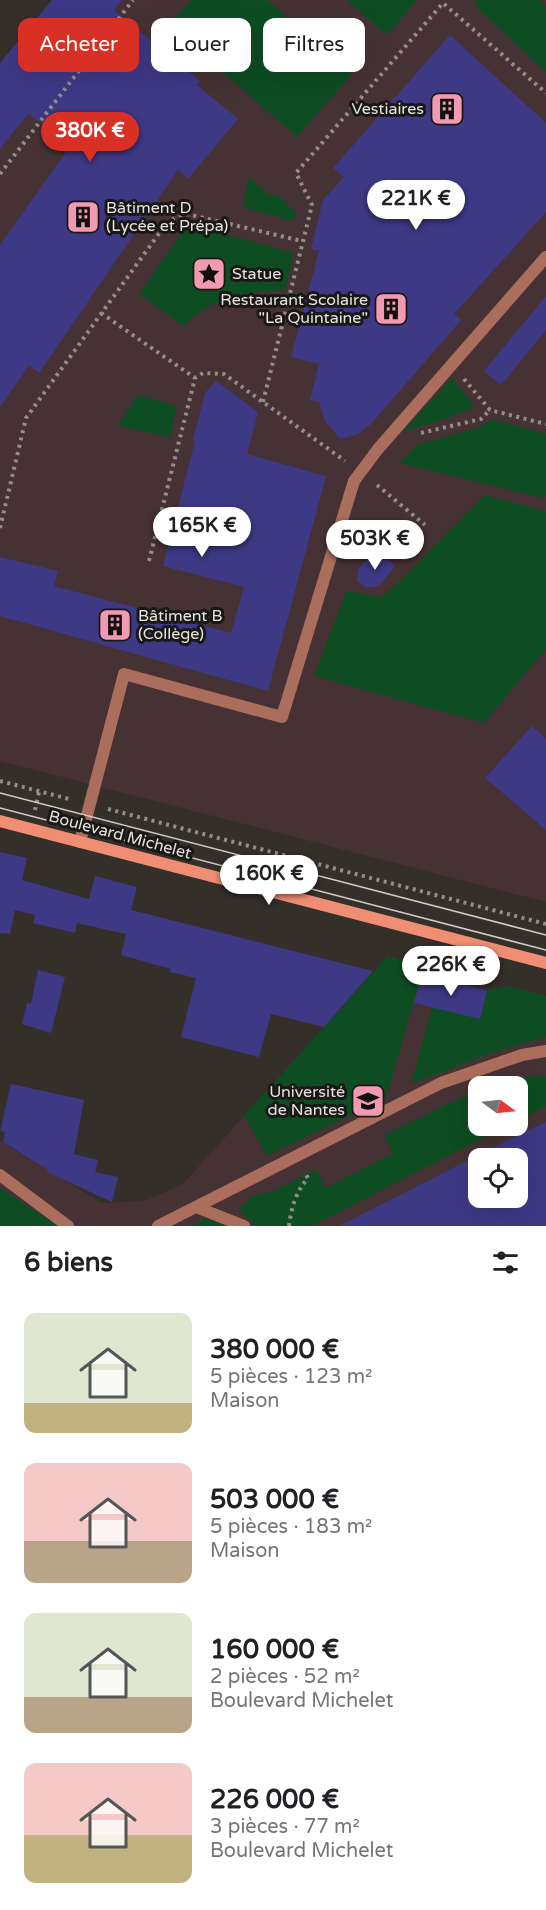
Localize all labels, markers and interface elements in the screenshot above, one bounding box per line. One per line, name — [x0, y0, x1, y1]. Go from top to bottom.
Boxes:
chip: Acheter — [18, 18, 139, 72]
chip: Louer — [151, 18, 251, 72]
chip: Filtres — [263, 18, 365, 72]
building icon: Vestiaires — [429, 91, 465, 127]
place label: Vestiaires — [351, 99, 424, 119]
pin: 380K € — [41, 112, 139, 163]
text: 380K € — [55, 119, 125, 143]
pin: 221K € — [367, 180, 465, 231]
text: 221K € — [381, 187, 451, 211]
place label: Bâtiment D (Lycée et Prépa) — [106, 198, 228, 236]
building icon: Bâtiment D (Lycée et Prépa) — [65, 199, 101, 235]
place icon: Statue — [191, 256, 227, 292]
place label: Statue — [232, 264, 281, 284]
place label: Restaurant Scolaire "La Quintaine" — [220, 290, 368, 328]
building icon: Restaurant Scolaire "La Quintaine" — [373, 291, 409, 327]
pin: 165K € — [153, 507, 251, 558]
text: 165K € — [167, 514, 237, 538]
pin: 503K € — [326, 520, 424, 571]
text: 503K € — [340, 527, 410, 551]
place label: Bâtiment B (Collège) — [138, 606, 223, 644]
building icon: Bâtiment B (Collège) — [97, 607, 133, 643]
street label: Boulevard Michelet — [47, 806, 193, 864]
pin: 160K € — [220, 855, 318, 906]
text: 160K € — [234, 862, 304, 886]
pin: 226K € — [402, 946, 500, 997]
text: 226K € — [416, 953, 486, 977]
north arrow — [468, 1076, 528, 1136]
map controls — [468, 1076, 528, 1208]
place label: Université de Nantes — [268, 1082, 345, 1120]
school or university icon: Université de Nantes — [350, 1083, 386, 1119]
button: locate — [468, 1148, 528, 1208]
icon: filters — [489, 1246, 522, 1279]
text: 6 biens — [24, 1247, 113, 1278]
text: 380 000 € — [210, 1334, 339, 1365]
icon: home — [72, 1337, 144, 1409]
text: 5 pièces · 123 m² — [210, 1365, 372, 1389]
text: Maison — [210, 1389, 279, 1413]
text: 503 000 € — [210, 1484, 339, 1515]
icon: home — [72, 1487, 144, 1559]
text: 5 pièces · 183 m² — [210, 1515, 372, 1539]
text: Maison — [210, 1539, 279, 1563]
text: 160 000 € — [210, 1634, 339, 1665]
icon: home — [72, 1637, 144, 1709]
text: 2 pièces · 52 m² — [210, 1665, 360, 1689]
text: Boulevard Michelet — [210, 1689, 393, 1713]
text: 226 000 € — [210, 1784, 339, 1815]
icon: home — [72, 1787, 144, 1859]
text: 3 pièces · 77 m² — [210, 1815, 360, 1839]
text: Boulevard Michelet — [210, 1839, 393, 1863]

